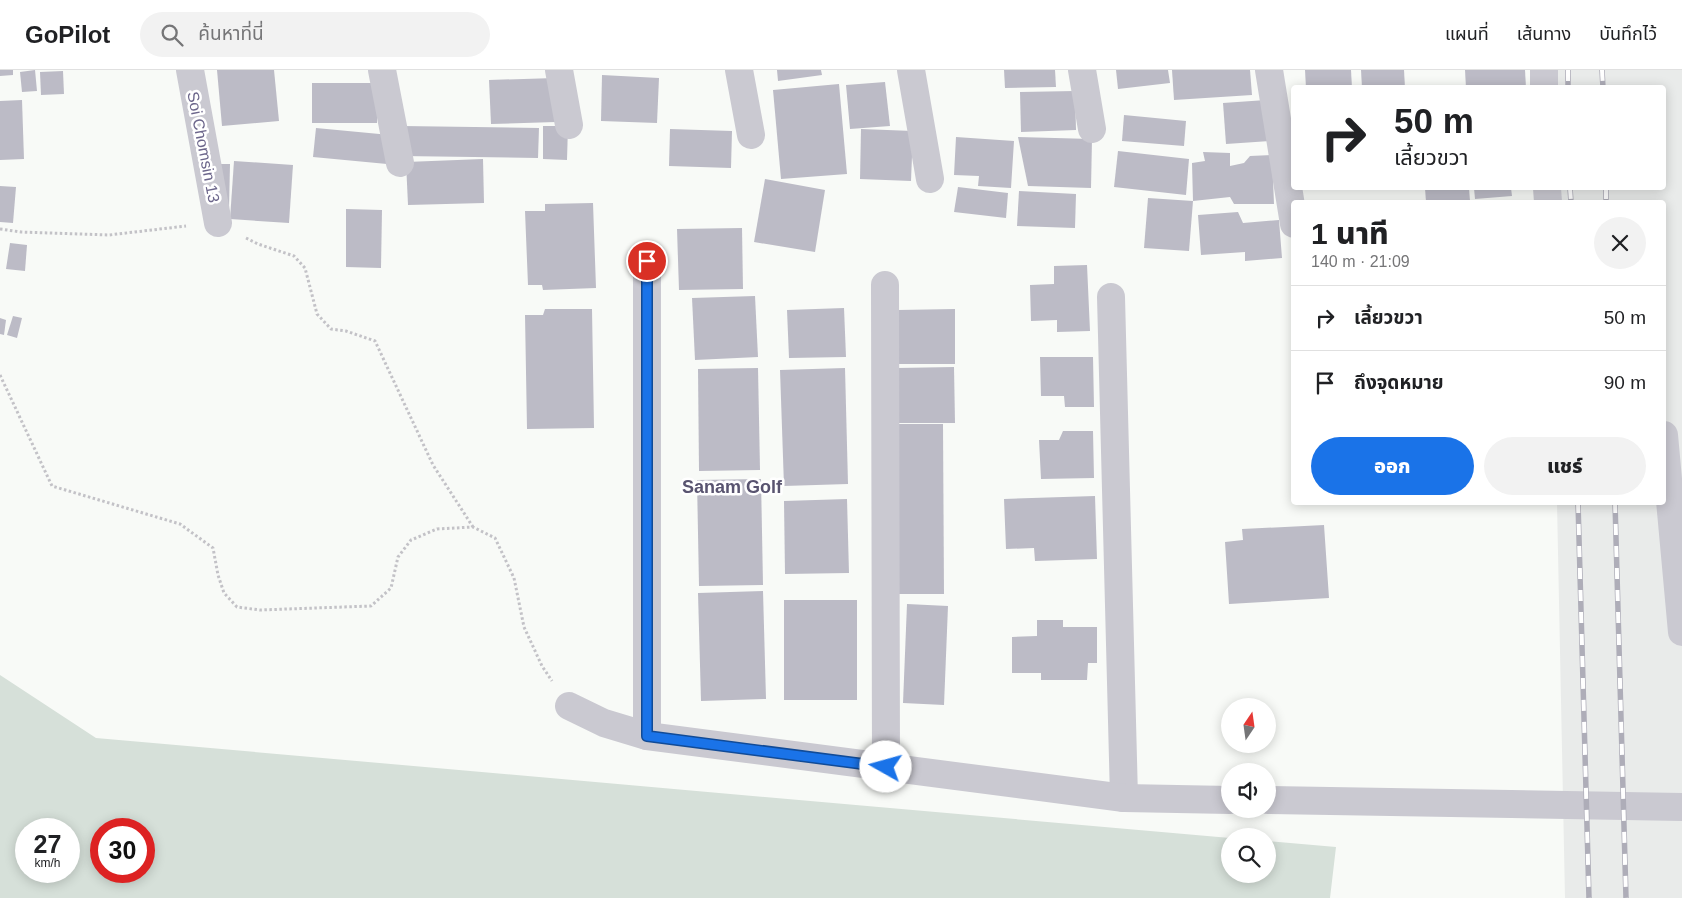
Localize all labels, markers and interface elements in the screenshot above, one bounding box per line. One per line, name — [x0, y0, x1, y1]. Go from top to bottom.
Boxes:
search box — [140, 12, 490, 57]
text: GoPilot — [25, 21, 110, 48]
icon: search — [158, 21, 186, 49]
text: ค้นหาที่นี่ — [198, 23, 264, 44]
text: แผนที่ — [1445, 24, 1489, 44]
text: เส้นทาง — [1517, 24, 1571, 44]
text: บันทึกไว้ — [1599, 24, 1657, 44]
street label: Soi Chomsin 13 — [184, 90, 223, 204]
text: 50 m — [1394, 101, 1474, 140]
icon: right — [1311, 105, 1376, 170]
text: เลี้ยวขวา — [1394, 145, 1469, 170]
text: 1 นาที — [1311, 217, 1389, 250]
button: close — [1594, 217, 1646, 269]
pin — [626, 240, 668, 282]
icon: arrive — [633, 247, 661, 275]
text: 140 m · 21:09 — [1311, 253, 1410, 270]
icon: right — [1311, 304, 1339, 332]
text: เลี้ยวขวา — [1354, 307, 1423, 328]
text: 50 m — [1604, 307, 1646, 328]
icon: arrive — [1311, 369, 1339, 397]
text: ถึงจุดหมาย — [1354, 372, 1444, 393]
text: 90 m — [1604, 372, 1646, 393]
button: ออก — [1311, 437, 1474, 495]
button: แชร์ — [1484, 437, 1646, 495]
district label: Sanam Golf — [682, 477, 783, 497]
north arrow — [1221, 698, 1276, 752]
map controls — [1221, 698, 1276, 883]
position arrow — [859, 740, 911, 792]
button: sound — [1221, 763, 1276, 818]
speed limit sign: 30 — [90, 818, 155, 883]
button: search — [1221, 828, 1276, 883]
text: 27 — [34, 830, 61, 858]
text: km/h — [34, 856, 61, 870]

